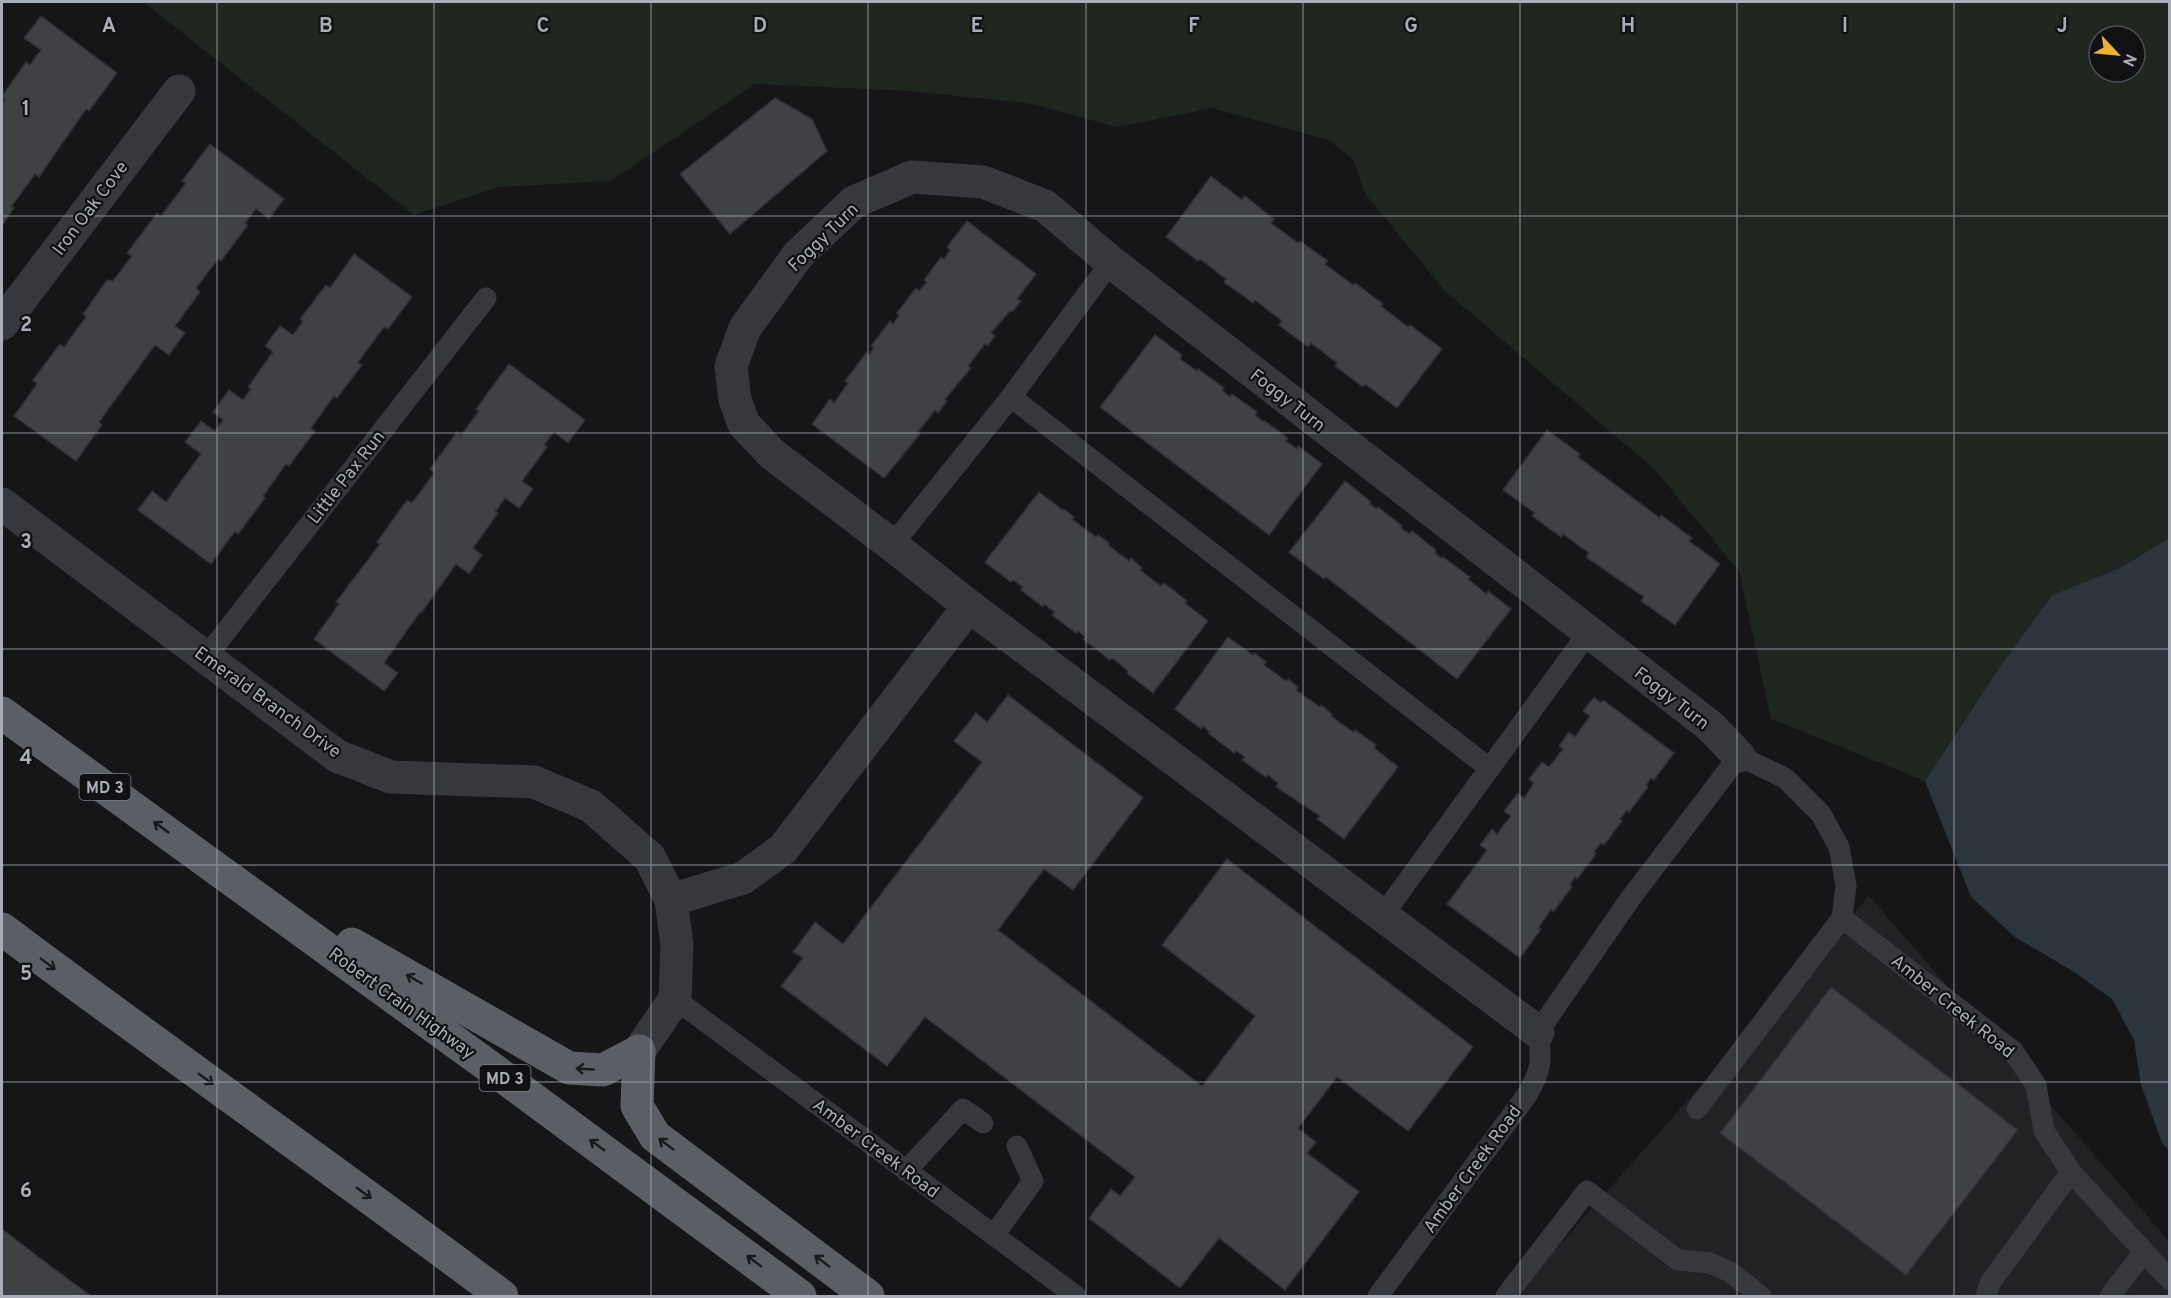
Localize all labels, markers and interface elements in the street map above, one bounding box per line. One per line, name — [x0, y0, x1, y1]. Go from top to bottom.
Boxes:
text: A — [102, 14, 116, 40]
text: B — [319, 14, 333, 40]
text: C — [537, 14, 549, 40]
text: D — [753, 14, 767, 40]
text: E — [971, 14, 983, 40]
text: F — [1188, 14, 1200, 40]
text: G — [1404, 14, 1418, 40]
text: H — [1621, 14, 1635, 40]
text: I — [1842, 14, 1848, 40]
text: J — [2056, 14, 2068, 40]
north arrow — [2087, 24, 2147, 84]
text: N — [2117, 50, 2140, 69]
text: 1 — [22, 97, 30, 123]
street label: Iron Oak Cove — [48, 157, 134, 261]
street label: Foggy Turn — [784, 199, 864, 277]
text: 2 — [20, 313, 32, 339]
street label: Foggy Turn — [1245, 365, 1329, 438]
street label: Little Pax Run — [303, 426, 391, 529]
text: 3 — [20, 530, 32, 556]
street label: Emerald Branch Drive — [189, 642, 345, 764]
street label: Foggy Turn — [1629, 663, 1713, 736]
text: 4 — [20, 746, 32, 772]
road number: MD 3 — [80, 774, 130, 800]
one-way arrow — [153, 821, 169, 833]
street label: Robert Crain Highway — [323, 943, 479, 1065]
street label: Amber Creek Road — [1886, 950, 2018, 1064]
one-way arrow — [40, 958, 56, 970]
text: 5 — [20, 962, 32, 988]
one-way arrow — [406, 973, 423, 985]
one-way arrow — [576, 1064, 596, 1075]
road number: MD 3 — [480, 1065, 530, 1091]
one-way arrow — [197, 1073, 213, 1085]
street label: Amber Creek Road — [807, 1094, 943, 1204]
street label: Amber Creek Road — [1419, 1102, 1527, 1238]
one-way arrow — [658, 1138, 674, 1151]
one-way arrow — [589, 1139, 605, 1152]
text: 6 — [20, 1179, 32, 1205]
one-way arrow — [355, 1187, 371, 1200]
one-way arrow — [746, 1255, 762, 1267]
one-way arrow — [814, 1255, 830, 1268]

